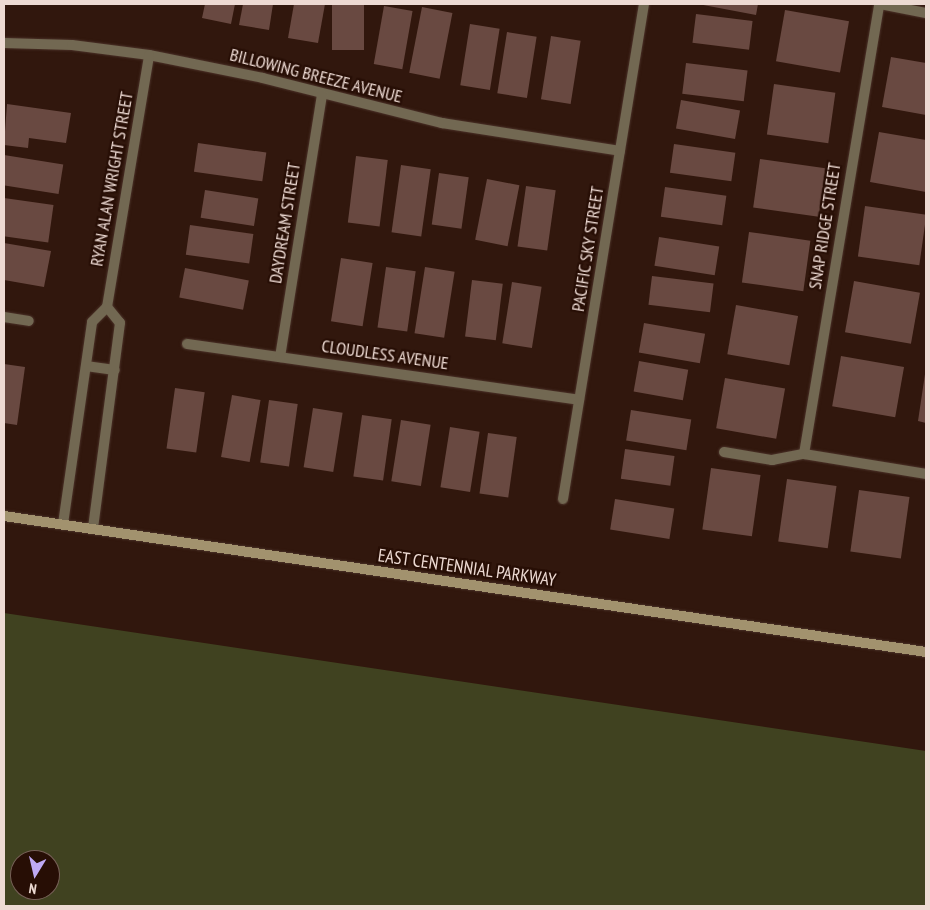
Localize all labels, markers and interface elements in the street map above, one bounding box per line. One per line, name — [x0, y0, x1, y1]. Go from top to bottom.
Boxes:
street label: BILLOWING BREEZE AVENUE — [227, 44, 405, 108]
street label: RYAN ALAN WRIGHT STREET — [86, 89, 138, 269]
street label: DAYDREAM STREET — [265, 161, 305, 285]
street label: SNAP RIDGE STREET — [804, 161, 846, 291]
street label: PACIFIC SKY STREET — [567, 184, 609, 314]
street label: CLOUDLESS AVENUE — [320, 335, 450, 375]
street label: EAST CENTENNIAL PARKWAY — [376, 545, 558, 591]
north arrow — [10, 850, 60, 900]
text: N — [28, 879, 38, 898]

